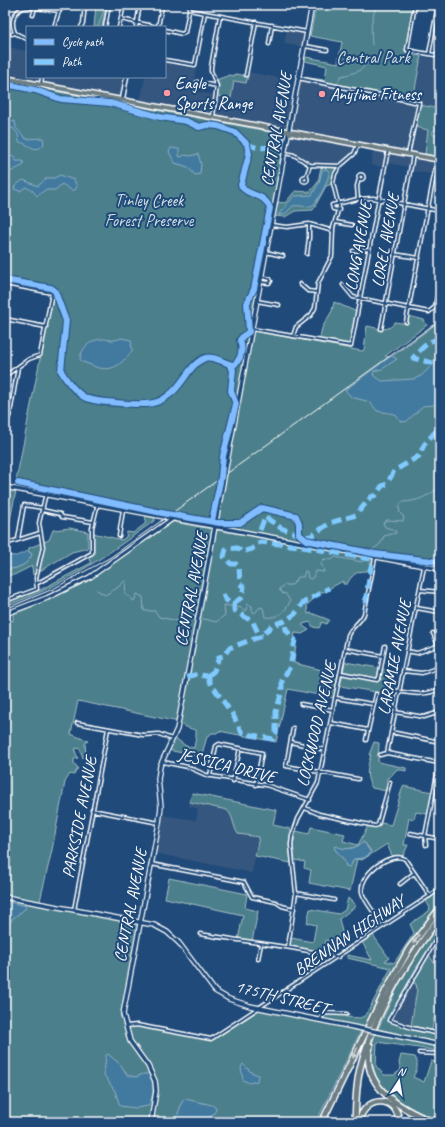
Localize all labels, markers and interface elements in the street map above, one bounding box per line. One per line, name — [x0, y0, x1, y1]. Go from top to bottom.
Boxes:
legend — [26, 26, 166, 78]
text: Cycle path — [62, 34, 104, 50]
park label: Central Park — [336, 47, 411, 68]
text: Path — [62, 54, 82, 70]
street label: CENTRAL AVENUE — [256, 68, 297, 188]
place label: Eagle Sports Range — [175, 73, 254, 114]
place label: Anytime Fitness — [330, 84, 422, 105]
marker: Eagle Sports Range — [162, 88, 172, 98]
marker: Anytime Fitness — [317, 89, 327, 99]
street label: LOREL AVENUE — [367, 189, 405, 289]
park label: Tinley Creek Forest Preserve — [105, 190, 195, 231]
street label: LONG AVENUE — [340, 197, 377, 292]
street label: CENTRAL AVENUE — [170, 528, 213, 648]
street label: LARAMIE AVENUE — [373, 595, 416, 716]
street label: LOCKWOOD AVENUE — [292, 658, 342, 789]
street label: JESSICA DRIVE — [175, 743, 280, 788]
street label: PARKSIDE AVENUE — [57, 753, 102, 880]
street label: CENTRAL AVENUE — [109, 844, 152, 964]
street label: BRENNAN HIGHWAY — [290, 889, 412, 980]
one-way arrow — [412, 934, 420, 944]
street label: 175TH STREET — [233, 976, 334, 1020]
one-way arrow — [352, 1048, 358, 1060]
north arrow — [379, 1061, 419, 1101]
text: N — [396, 1064, 408, 1079]

